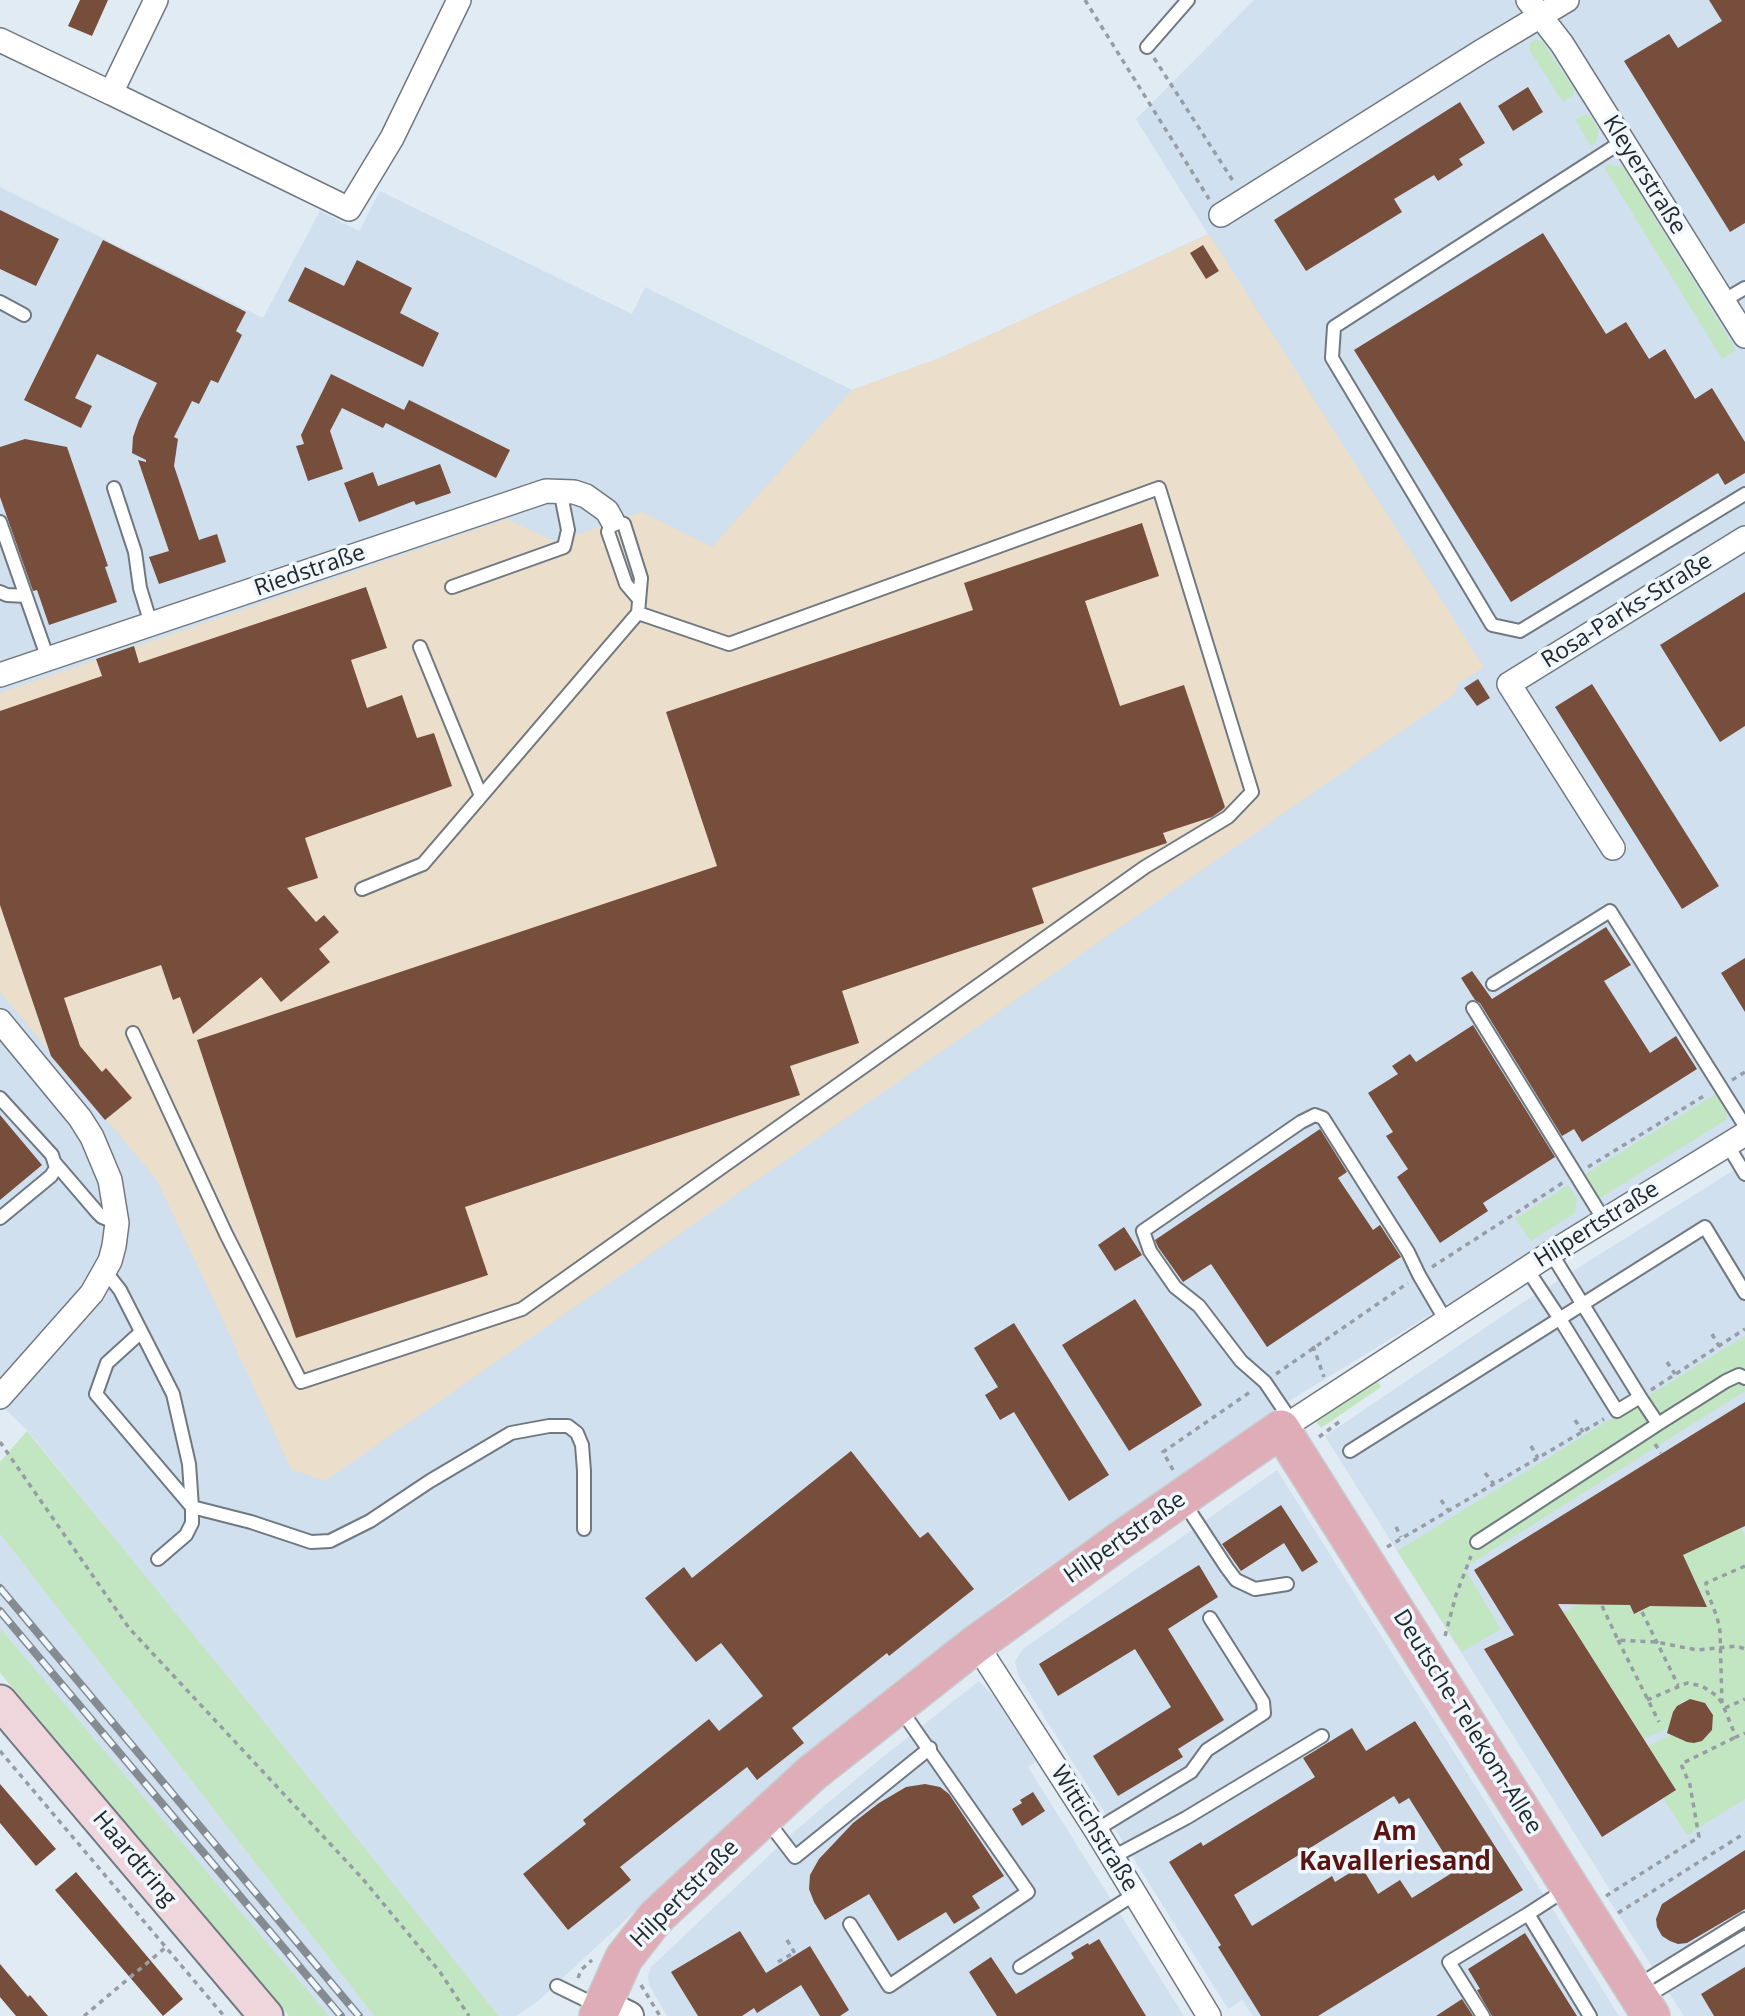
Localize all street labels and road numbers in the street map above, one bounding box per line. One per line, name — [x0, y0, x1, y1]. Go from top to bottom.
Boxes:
street label: Kleyerstraße — [1596, 110, 1692, 240]
street label: Riedstraße — [251, 539, 369, 603]
street label: Rosa-Parks-Straße — [1537, 547, 1717, 675]
street label: Hilpertstraße — [1530, 1176, 1664, 1274]
street label: Hilpertstraße — [1059, 1486, 1191, 1590]
street label: Deutsche-Telekom-Allee — [1387, 1605, 1547, 1839]
street label: Wittichstraße — [1044, 1761, 1144, 1897]
street label: Haardtring — [86, 1806, 182, 1912]
street label: Hilpertstraße — [625, 1834, 745, 1954]

